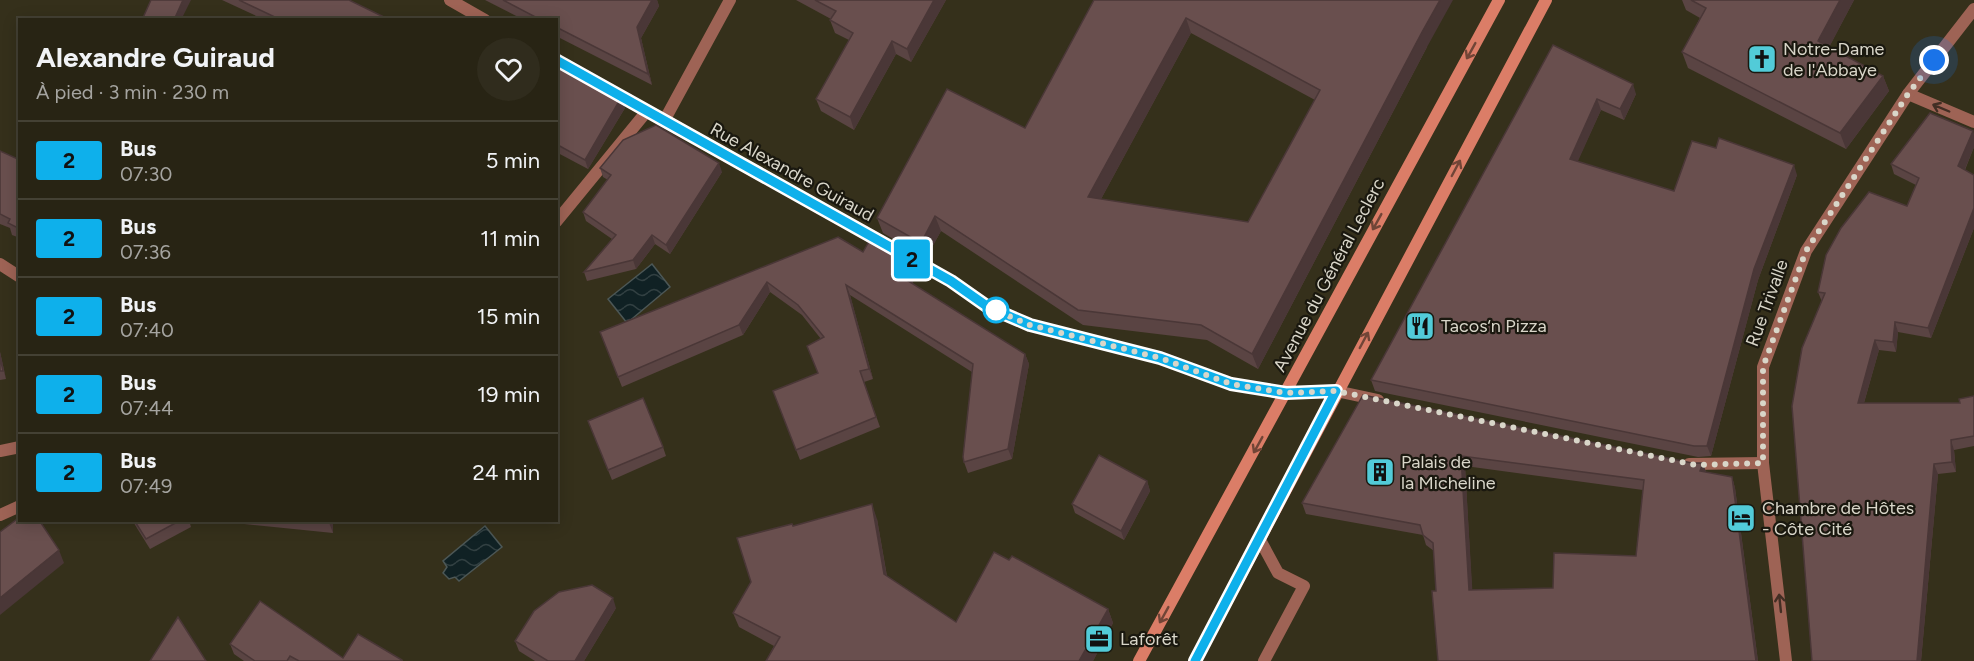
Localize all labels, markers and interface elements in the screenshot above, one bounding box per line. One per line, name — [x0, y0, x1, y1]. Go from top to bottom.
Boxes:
button: heart — [477, 38, 540, 101]
place label: Notre-Dame de l'Abbaye — [1783, 38, 1884, 81]
text: Alexandre Guiraud — [36, 40, 275, 74]
one-way arrow — [1465, 42, 1476, 60]
church icon: Notre-Dame de l'Abbaye — [1746, 43, 1778, 75]
your location — [1919, 45, 1949, 75]
text: À pied · 3 min · 230 m — [36, 80, 229, 104]
one-way arrow — [1932, 102, 1951, 113]
street label: Rue Alexandre Guiraud — [706, 118, 878, 226]
text: Bus — [120, 135, 156, 162]
text: 5 min — [486, 147, 540, 174]
text: 2 — [63, 148, 75, 173]
one-way arrow — [1451, 159, 1462, 177]
text: 07:30 — [120, 162, 172, 186]
street label: Avenue du Général Leclerc — [1269, 174, 1390, 376]
text: Bus — [120, 213, 156, 240]
one-way arrow — [1371, 213, 1382, 231]
text: 11 min — [480, 225, 540, 252]
text: 2 — [63, 226, 75, 251]
text: 07:36 — [120, 240, 171, 264]
line badge: 2 — [892, 240, 932, 278]
text: 2 — [906, 247, 918, 272]
street label: Rue Trivalle — [1741, 256, 1793, 350]
text: Bus — [120, 291, 156, 318]
unlabelled marker — [983, 297, 1009, 323]
text: 15 min — [477, 303, 540, 330]
text: 2 — [63, 304, 75, 329]
restaurant icon: Tacos‘n Pizza — [1404, 310, 1436, 342]
place label: Tacos‘n Pizza — [1441, 315, 1547, 337]
text: 07:40 — [120, 318, 174, 342]
one-way arrow — [1359, 331, 1370, 349]
text: Bus — [120, 369, 156, 396]
text: 19 min — [477, 381, 540, 408]
text: 2 — [63, 382, 75, 407]
text: 07:44 — [120, 396, 173, 420]
one-way arrow — [1252, 435, 1263, 453]
text: Bus — [120, 447, 156, 474]
place label: Palais de la Micheline — [1401, 451, 1496, 494]
building icon: Palais de la Micheline — [1364, 456, 1396, 488]
text: 24 min — [473, 459, 540, 486]
text: 2 — [63, 460, 75, 485]
text: 07:49 — [120, 474, 172, 498]
place label: Chambre de Hôtes - Côte Cité — [1762, 497, 1914, 540]
hotel icon: Chambre de Hôtes - Côte Cité — [1725, 502, 1757, 534]
one-way arrow — [1774, 593, 1785, 613]
one-way arrow — [1158, 606, 1170, 623]
office icon: Laforêt — [1083, 623, 1115, 655]
place label: Laforêt — [1120, 628, 1178, 650]

